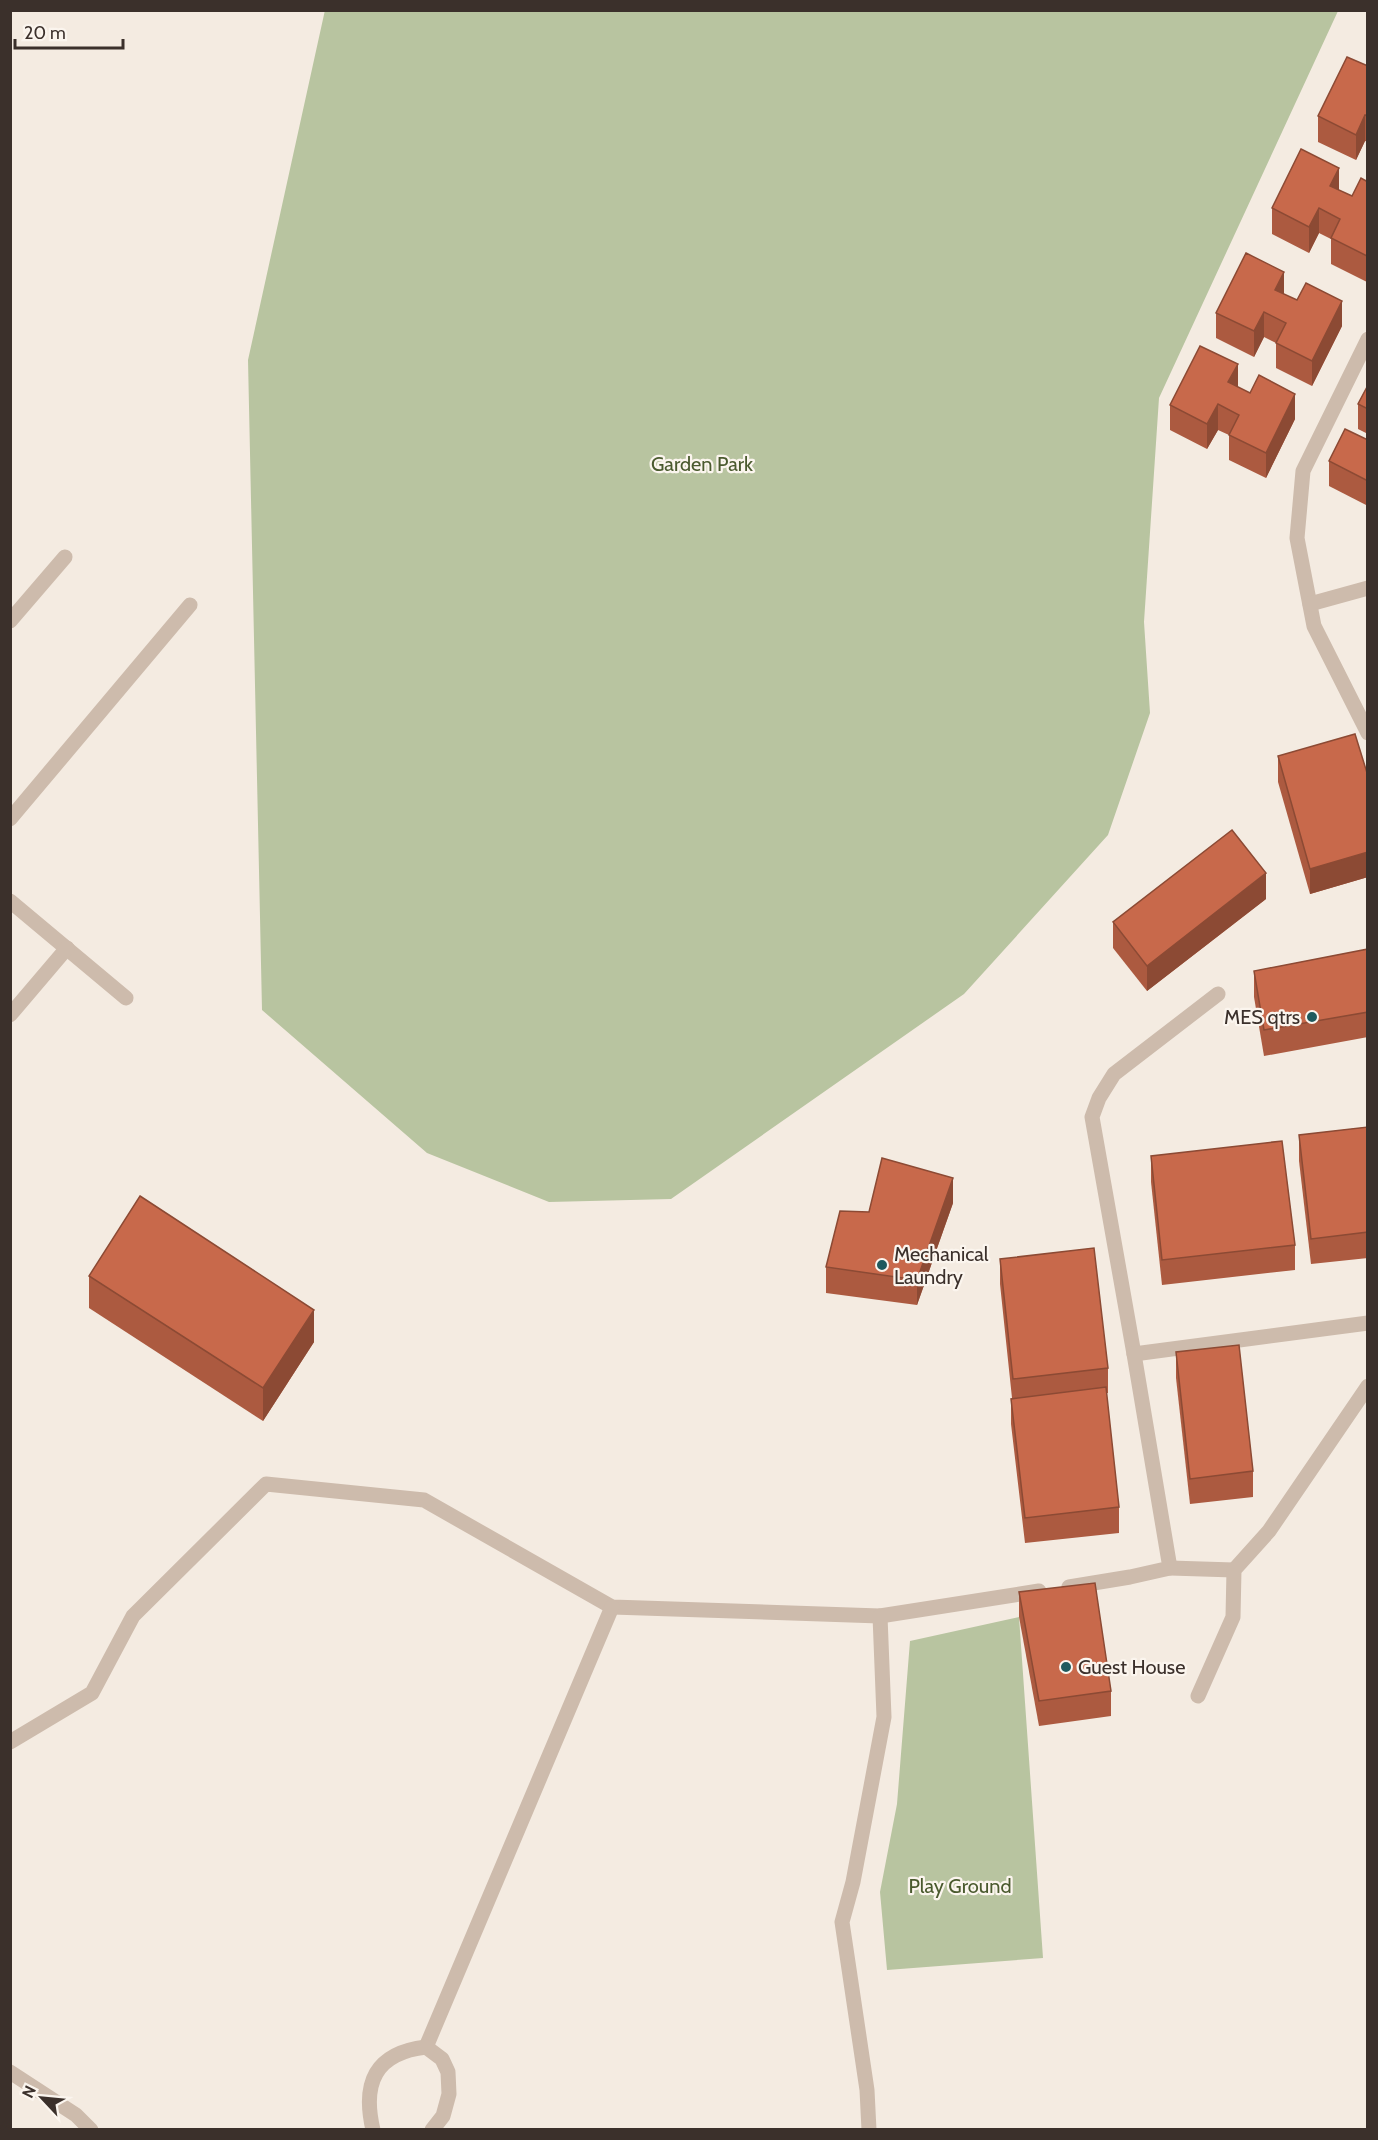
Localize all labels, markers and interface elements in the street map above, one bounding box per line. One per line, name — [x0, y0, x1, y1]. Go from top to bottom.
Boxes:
scale bar — [15, 12, 123, 50]
text: 20 m — [24, 22, 66, 44]
park label: Garden Park — [651, 452, 753, 476]
place label: MES qtrs — [1224, 1005, 1300, 1029]
marker: MES qtrs — [1305, 1010, 1319, 1024]
place label: Mechanical Laundry — [894, 1242, 989, 1289]
marker: Mechanical Laundry — [875, 1258, 889, 1272]
place label: Guest House — [1078, 1655, 1185, 1679]
marker: Guest House — [1059, 1660, 1073, 1674]
park label: Play Ground — [909, 1874, 1012, 1898]
north arrow — [12, 2068, 72, 2128]
text: N — [18, 2082, 40, 2101]

